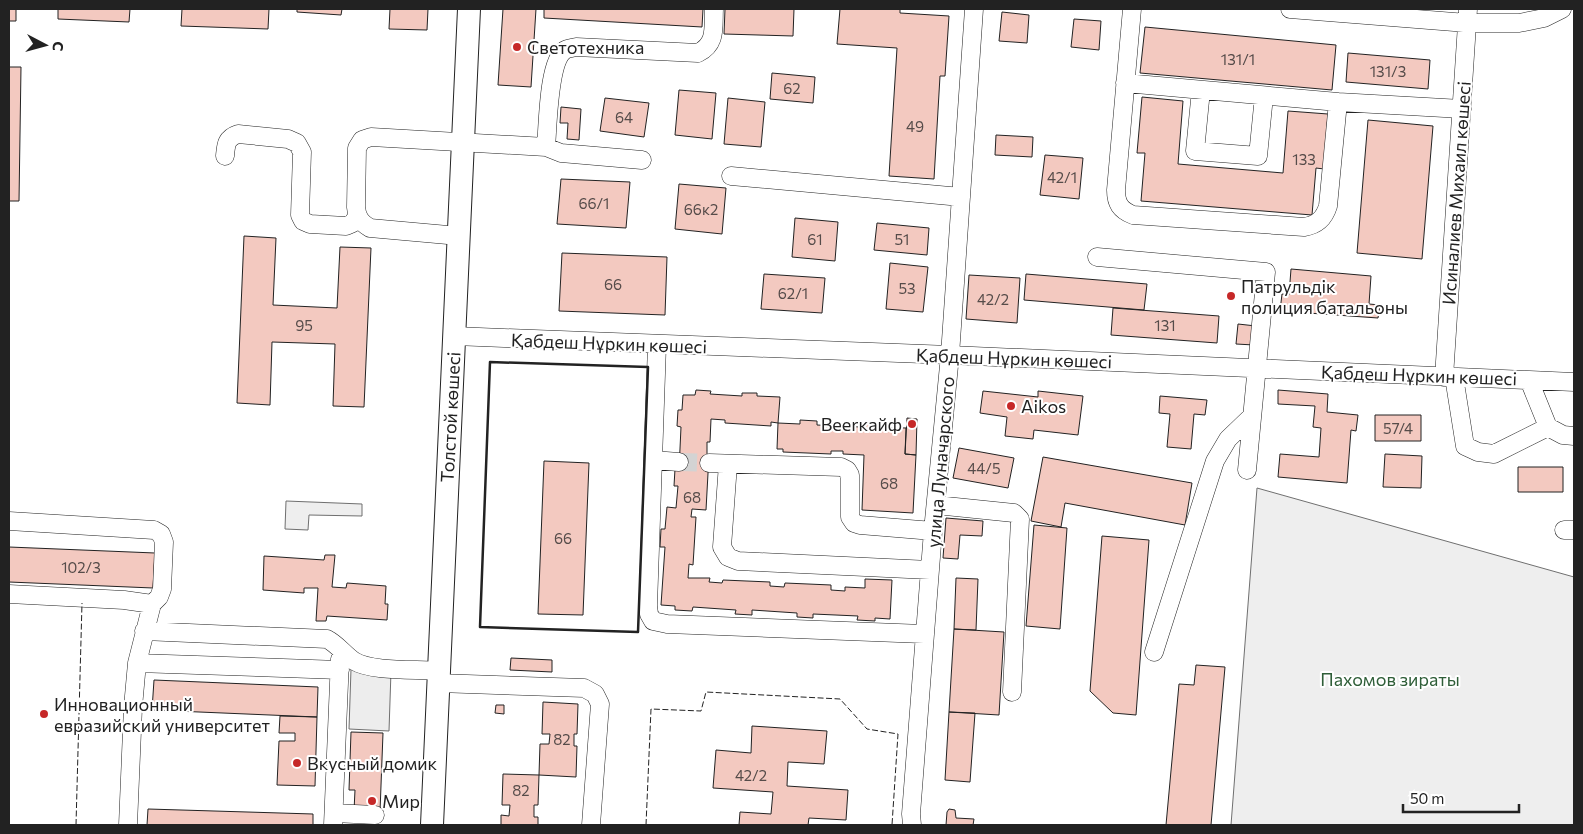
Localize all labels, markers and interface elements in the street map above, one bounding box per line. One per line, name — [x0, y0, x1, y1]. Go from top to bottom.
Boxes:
north arrow — [20, 20, 70, 70]
place label: Светотехника — [527, 36, 644, 58]
text: С — [49, 41, 67, 52]
marker: Светотехника — [511, 41, 523, 53]
house number: 131/1 — [1221, 50, 1255, 68]
house number: 131/3 — [1370, 62, 1406, 80]
house number: 62 — [783, 79, 801, 97]
street label: Исиналиев Михаил көшесі — [1437, 80, 1475, 306]
house number: 64 — [615, 108, 633, 126]
house number: 49 — [906, 117, 924, 135]
house number: 133 — [1292, 150, 1316, 168]
house number: 42/1 — [1047, 168, 1077, 186]
house number: 66/1 — [579, 194, 610, 212]
house number: 66к2 — [684, 200, 718, 218]
house number: 61 — [807, 230, 823, 248]
house number: 51 — [894, 230, 910, 248]
house number: 66 — [604, 275, 622, 293]
place label: Патрульдік полиция батальоны — [1241, 275, 1408, 318]
house number: 53 — [898, 279, 916, 297]
house number: 62/1 — [778, 284, 808, 302]
house number: 42/2 — [977, 290, 1009, 308]
marker: Патрульдік полиция батальоны — [1225, 290, 1237, 302]
house number: 95 — [295, 316, 313, 334]
house number: 131 — [1154, 316, 1176, 334]
street label: Қабдеш Нұркин көшесі — [511, 329, 707, 357]
street label: Қабдеш Нұркин көшесі — [916, 344, 1112, 372]
street label: Толстой көшесі — [436, 351, 464, 483]
street label: Қабдеш Нұркин көшесі — [1321, 361, 1517, 389]
street label: улица Луначарского — [922, 375, 958, 549]
place label: Aikos — [1021, 395, 1066, 417]
marker: Aikos — [1005, 400, 1017, 412]
place label: Beerкайф — [821, 413, 902, 435]
marker: Beerкайф — [906, 418, 918, 430]
house number: 57/4 — [1383, 419, 1413, 437]
house number: 44/5 — [967, 459, 1001, 477]
house number: 68 — [880, 474, 898, 492]
house number: 68 — [683, 488, 701, 506]
house number: 66 — [554, 529, 572, 547]
house number: 102/3 — [61, 558, 101, 576]
park label: Пахомов зираты — [1320, 668, 1460, 690]
place label: Инновационный евразийский университет — [54, 693, 270, 736]
marker: Инновационный евразийский университет — [38, 708, 50, 720]
house number: 82 — [553, 730, 571, 748]
place label: Вкусный домик — [307, 752, 438, 774]
marker: Вкусный домик — [291, 757, 303, 769]
house number: 42/2 — [735, 766, 767, 784]
house number: 82 — [512, 781, 530, 799]
scale bar — [1403, 782, 1519, 814]
text: 50 m — [1410, 789, 1444, 807]
place label: Мир — [382, 790, 420, 812]
marker: Мир — [366, 795, 378, 807]

